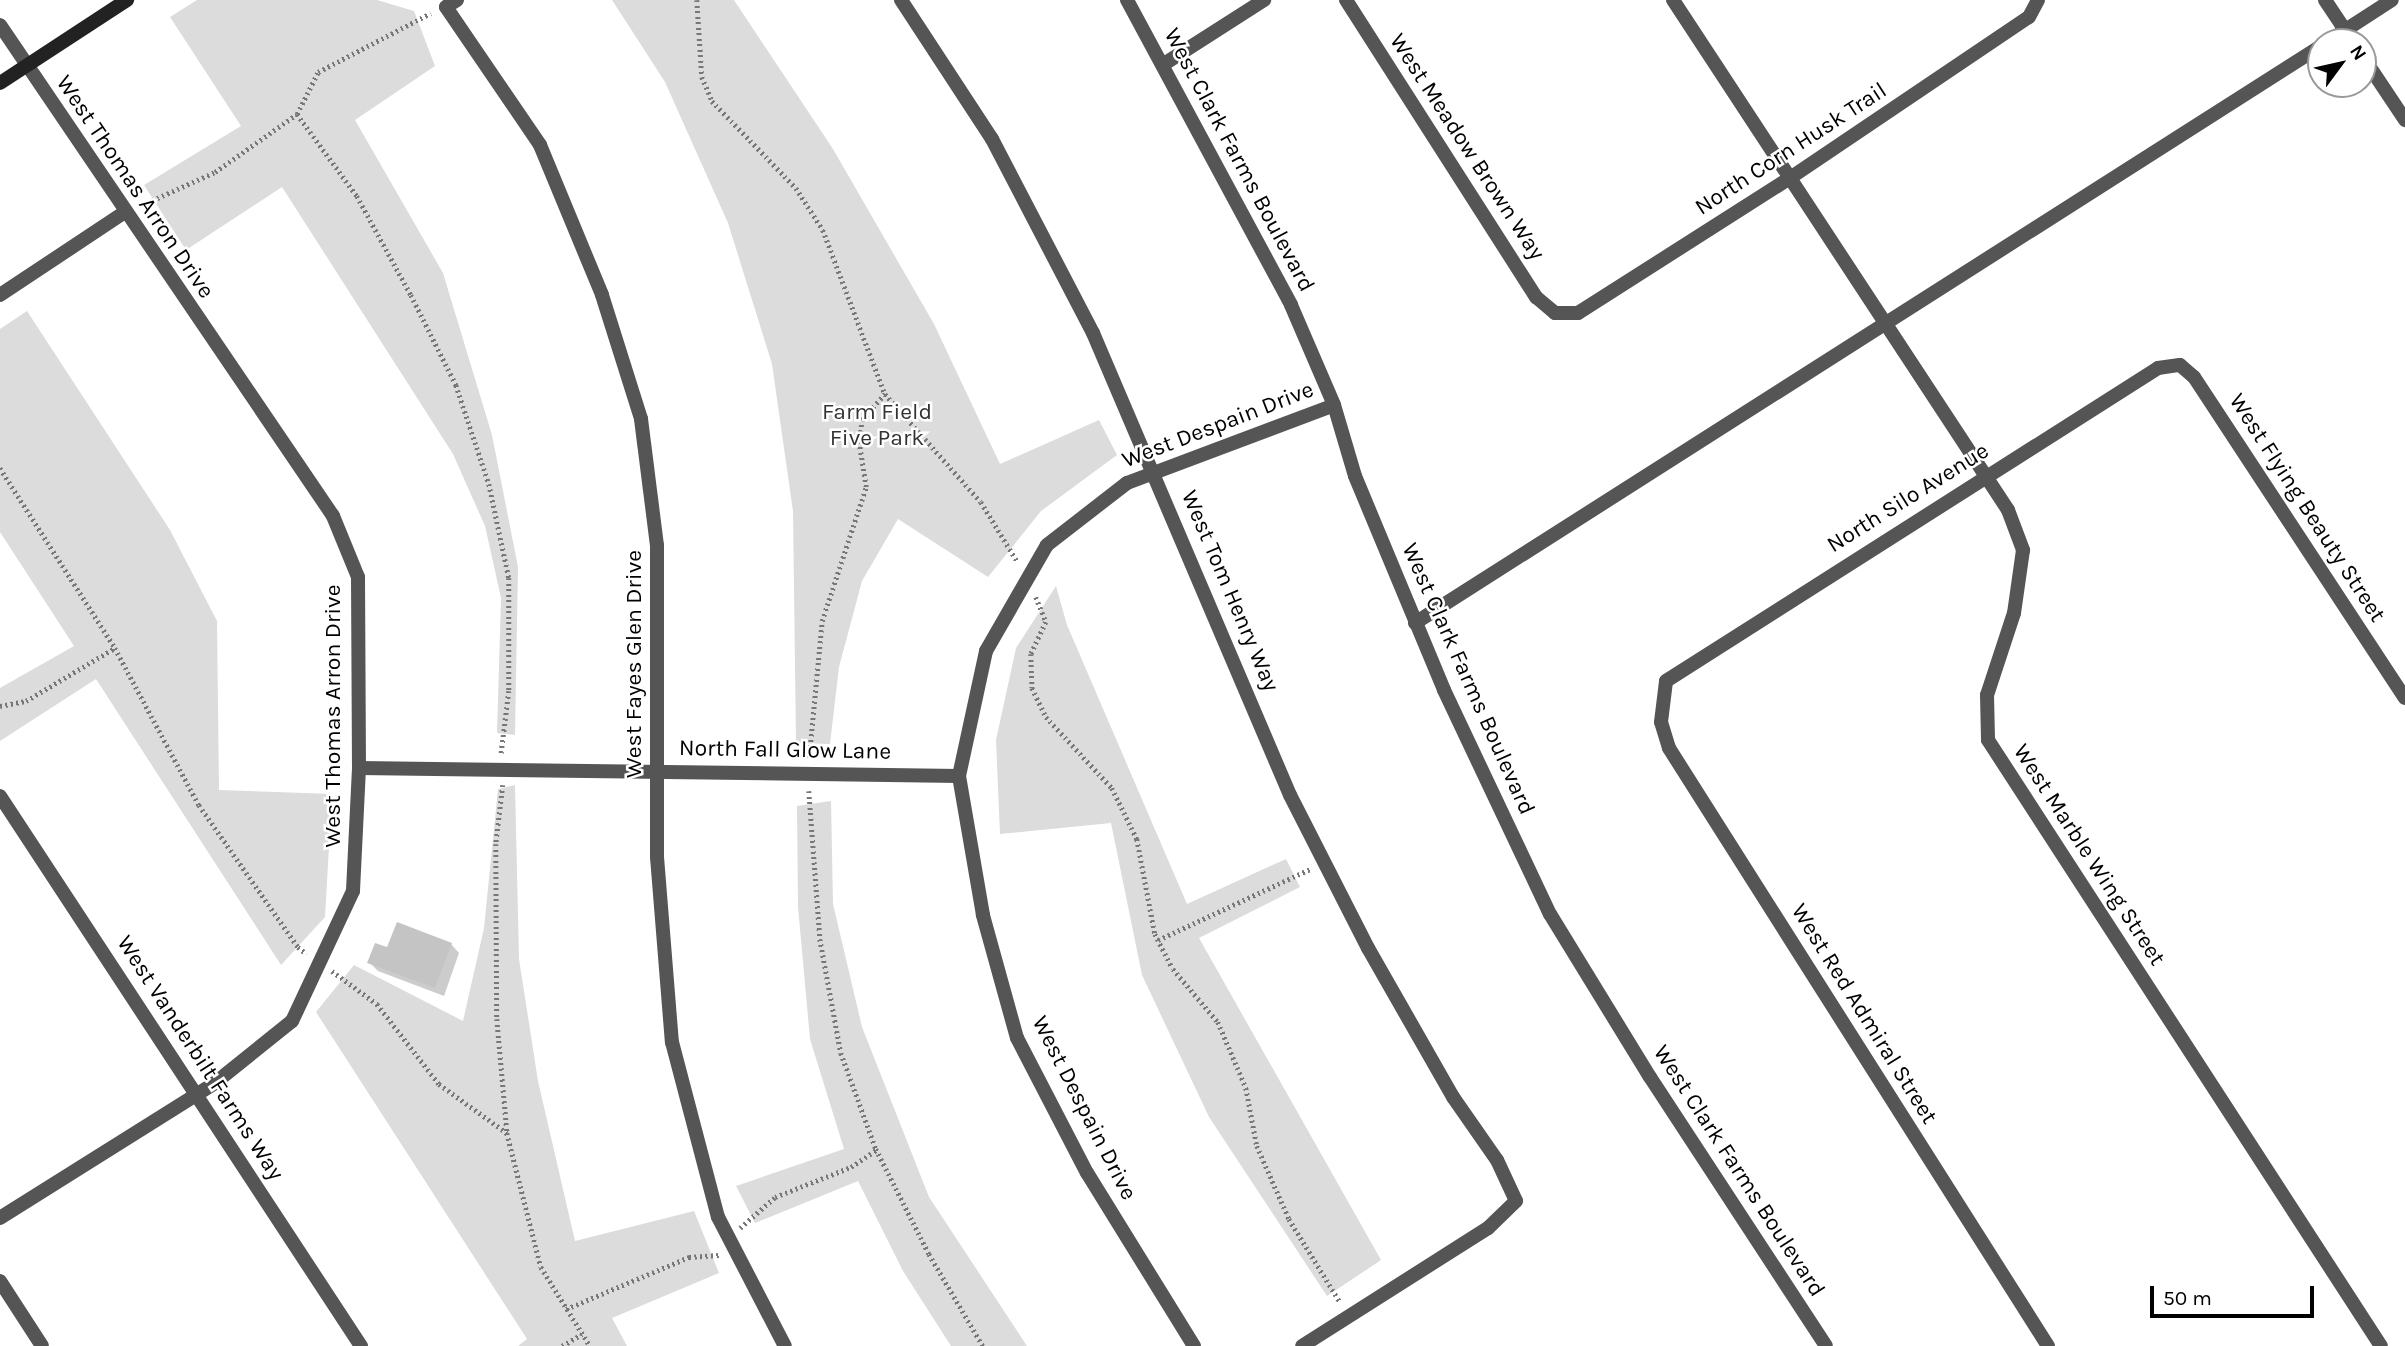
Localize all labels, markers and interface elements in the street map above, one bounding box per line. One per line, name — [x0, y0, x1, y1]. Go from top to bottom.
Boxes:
street label: West Clark Farms Boulevard — [1158, 24, 1320, 296]
north arrow — [2307, 28, 2377, 98]
street label: West Meadow Brown Way — [1383, 29, 1551, 265]
text: N — [2345, 41, 2371, 64]
street label: West Thomas Arron Drive — [50, 70, 220, 304]
street label: North Corn Husk Trail — [1690, 77, 1892, 221]
street label: West Despain Drive — [1118, 376, 1318, 474]
street label: West Flying Beauty Street — [2223, 389, 2391, 627]
park label: Farm Field Five Park — [822, 398, 932, 452]
street label: North Silo Avenue — [1822, 437, 1994, 559]
street label: West Tom Henry Way — [1175, 486, 1285, 696]
street label: West Clark Farms Boulevard — [1395, 539, 1541, 819]
street label: West Fayes Glen Drive — [620, 550, 648, 778]
street label: West Thomas Arron Drive — [319, 585, 347, 847]
street label: North Fall Glow Lane — [679, 734, 891, 766]
street label: West Marble Wing Street — [2007, 739, 2171, 971]
street label: West Red Admiral Street — [1785, 899, 1943, 1129]
street label: West Vanderbilt Farms Way — [111, 931, 289, 1185]
street label: West Despain Drive — [1026, 1011, 1142, 1205]
street label: West Clark Farms Boulevard — [1647, 1040, 1831, 1302]
scale bar — [2153, 1272, 2318, 1316]
text: 50 m — [2163, 1286, 2212, 1310]

